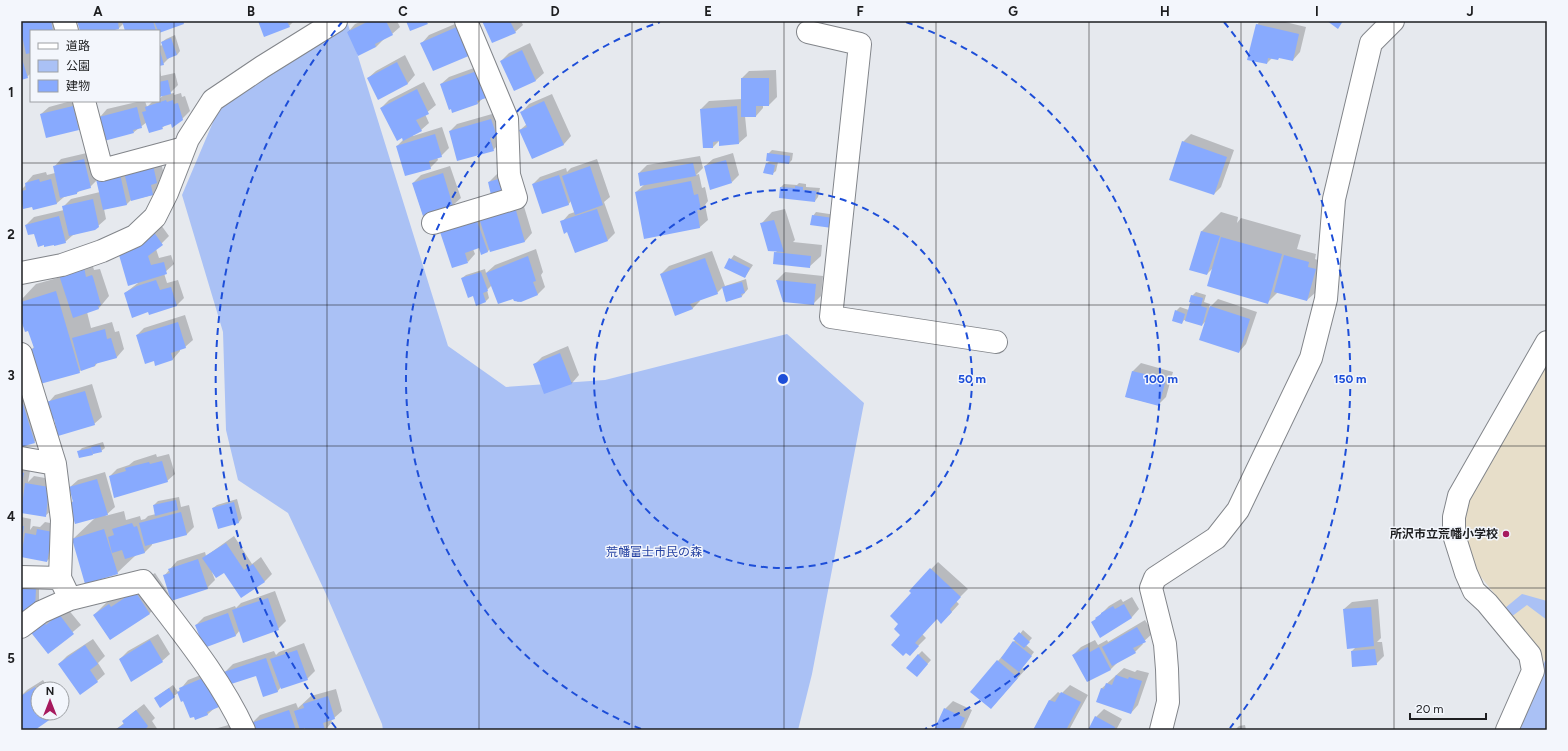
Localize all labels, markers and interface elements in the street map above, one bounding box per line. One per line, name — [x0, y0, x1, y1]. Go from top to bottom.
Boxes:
text: A — [93, 4, 103, 19]
text: B — [247, 4, 255, 19]
text: C — [398, 4, 408, 19]
text: D — [550, 4, 560, 19]
text: E — [704, 4, 712, 19]
text: F — [856, 4, 864, 19]
text: G — [1008, 4, 1018, 19]
text: H — [1160, 4, 1170, 19]
text: I — [1315, 4, 1319, 19]
text: J — [1466, 4, 1474, 19]
legend — [30, 30, 160, 102]
text: 道路 — [66, 39, 90, 53]
text: 公園 — [66, 59, 90, 73]
text: 建物 — [66, 79, 90, 93]
text: 1 — [8, 85, 14, 100]
text: 2 — [7, 227, 15, 242]
text: 3 — [7, 368, 15, 383]
centre of rings — [776, 372, 790, 386]
text: 50 m — [958, 372, 986, 386]
text: 100 m — [1144, 372, 1178, 386]
text: 150 m — [1333, 372, 1367, 386]
text: 4 — [7, 509, 15, 524]
place label: 所沢市立荒幡小学校 — [1390, 527, 1498, 541]
marker: 所沢市立荒幡小学校 — [1501, 529, 1511, 539]
park label: 荒幡富士市民の森 — [606, 545, 702, 559]
text: 5 — [7, 651, 15, 666]
north arrow — [30, 681, 70, 721]
text: N — [46, 685, 54, 698]
scale bar — [1410, 695, 1486, 721]
text: 20 m — [1416, 702, 1444, 716]

